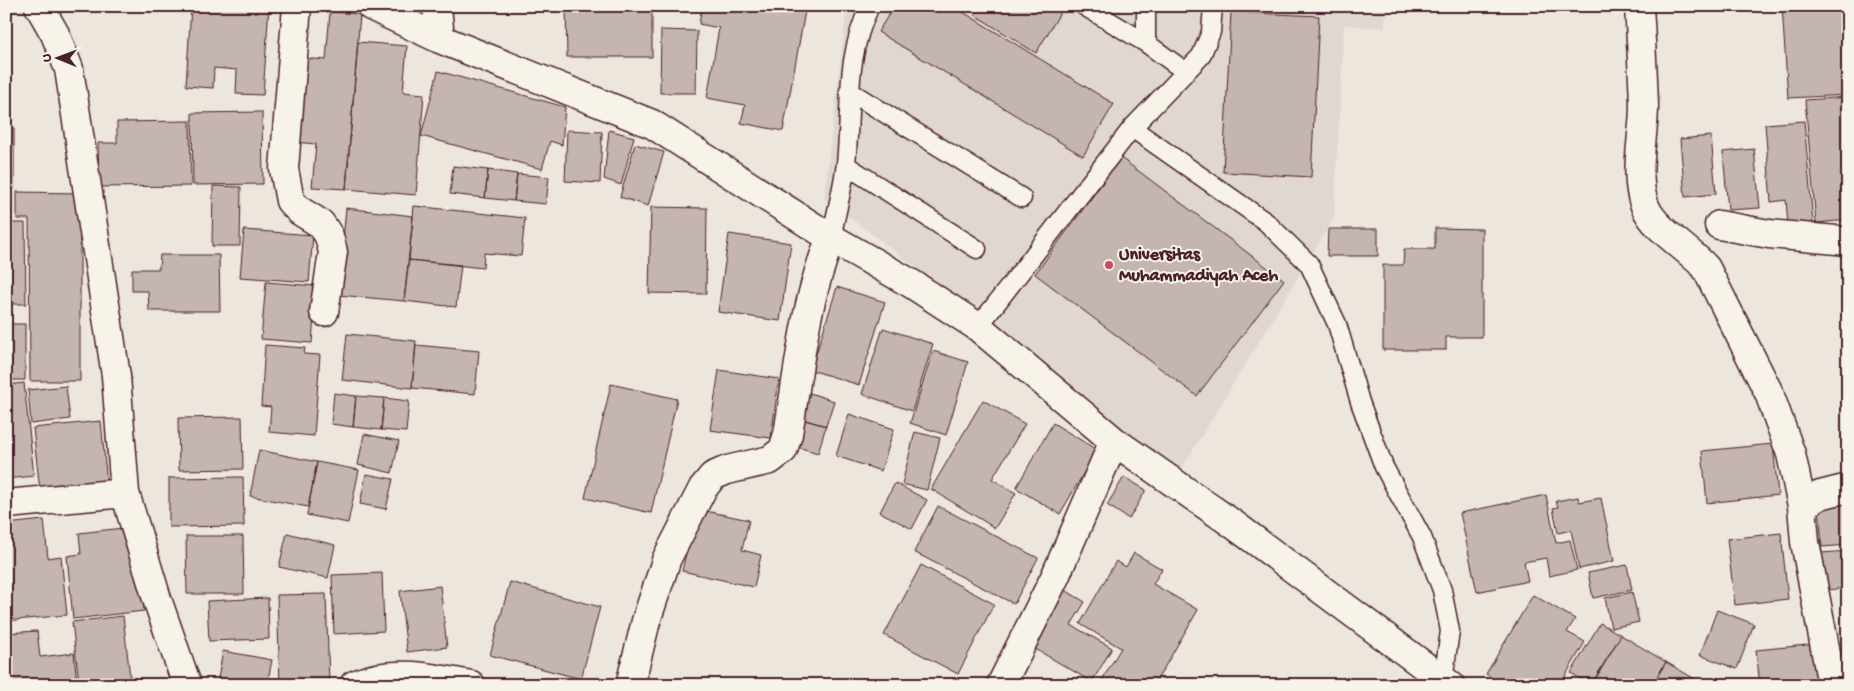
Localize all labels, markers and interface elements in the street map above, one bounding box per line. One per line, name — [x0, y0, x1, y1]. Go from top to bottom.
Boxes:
north arrow — [32, 32, 82, 82]
text: U — [39, 54, 56, 62]
place label: Universitas Muhammadiyah Aceh — [1119, 245, 1278, 287]
marker: Universitas Muhammadiyah Aceh — [1103, 259, 1115, 271]

